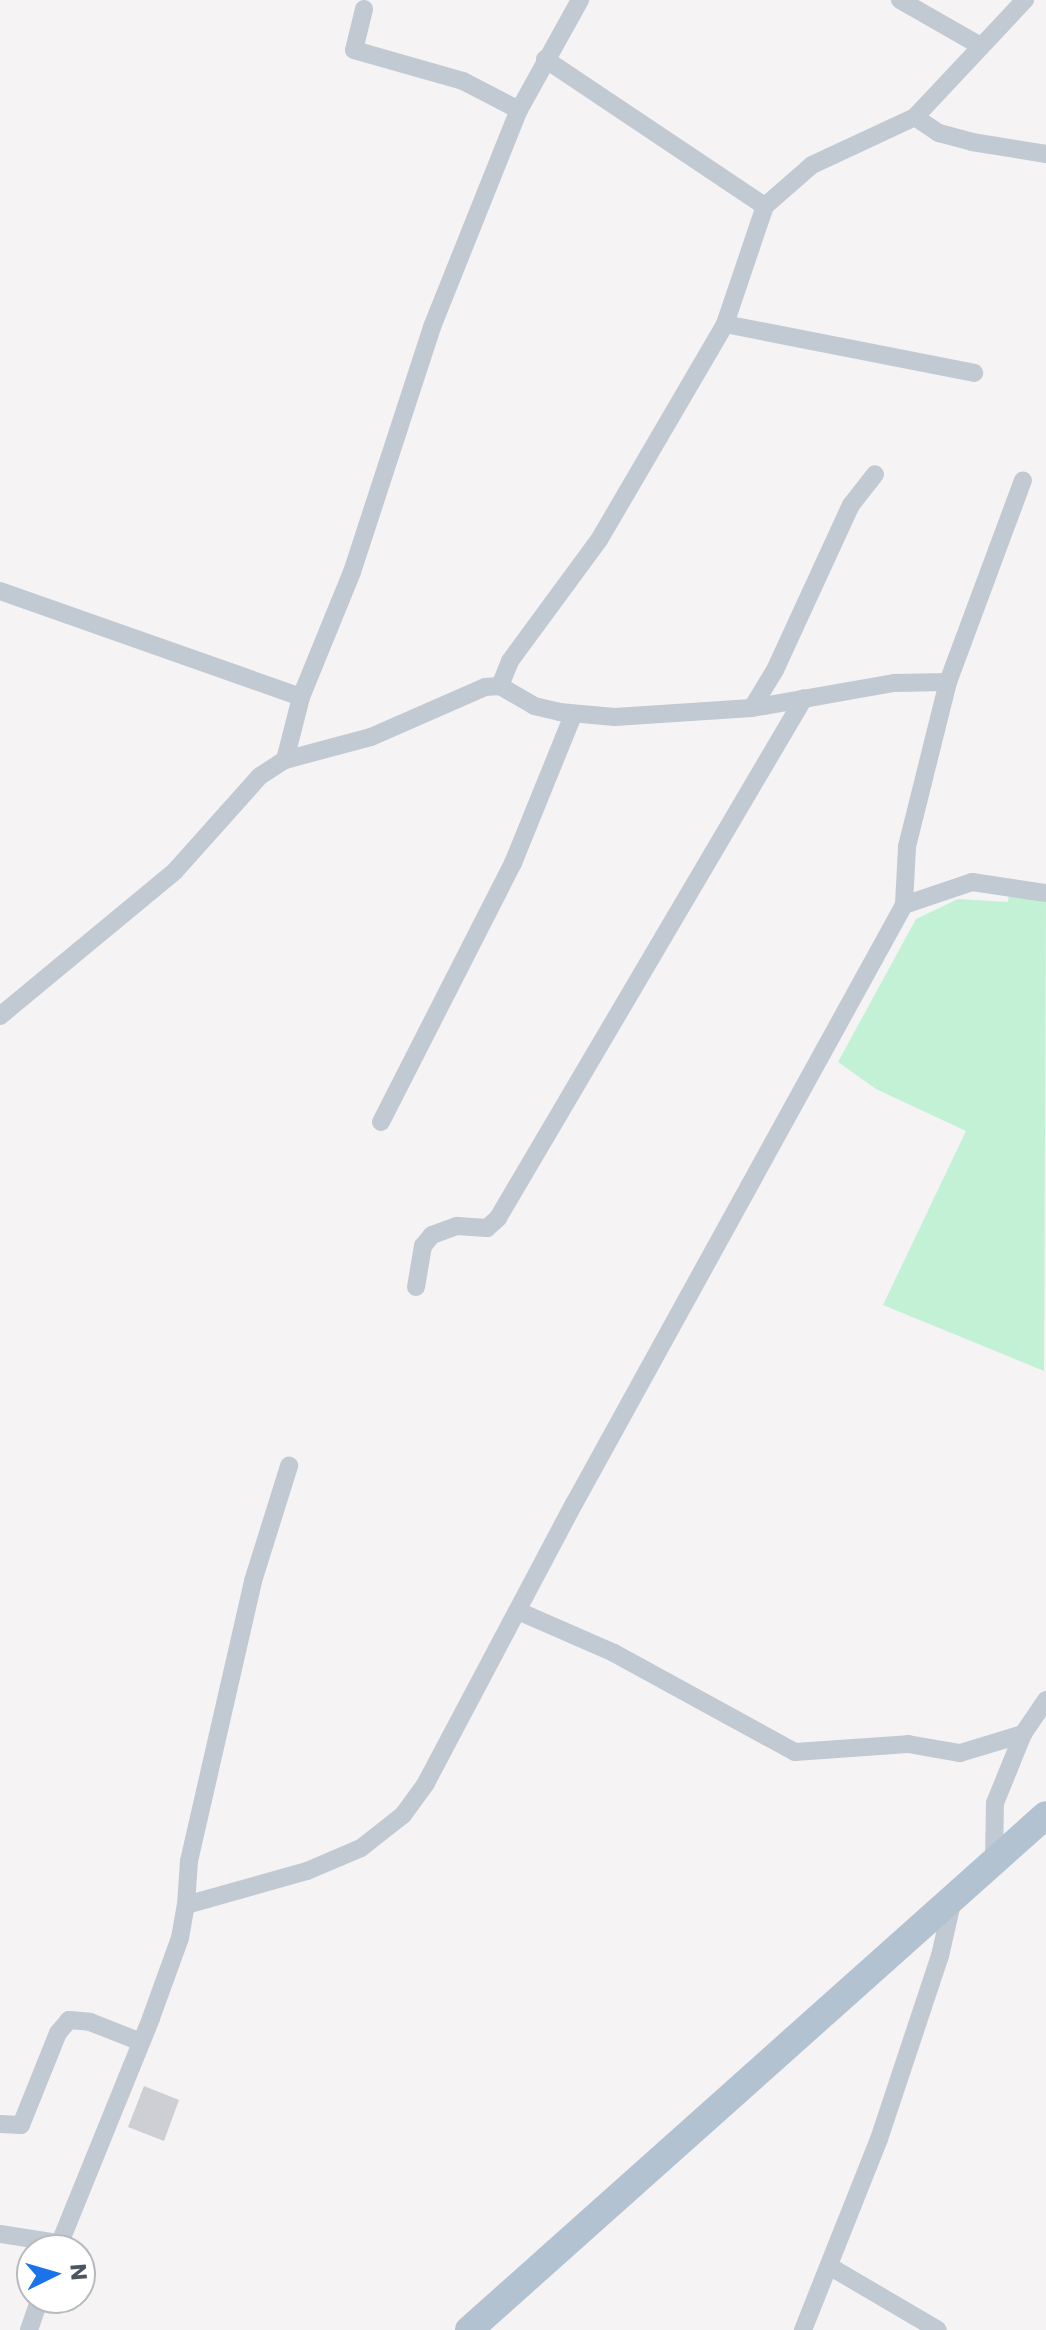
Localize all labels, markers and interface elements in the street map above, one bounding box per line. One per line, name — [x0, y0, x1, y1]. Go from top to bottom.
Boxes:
north arrow — [16, 2234, 96, 2314]
text: N — [62, 2262, 95, 2282]

